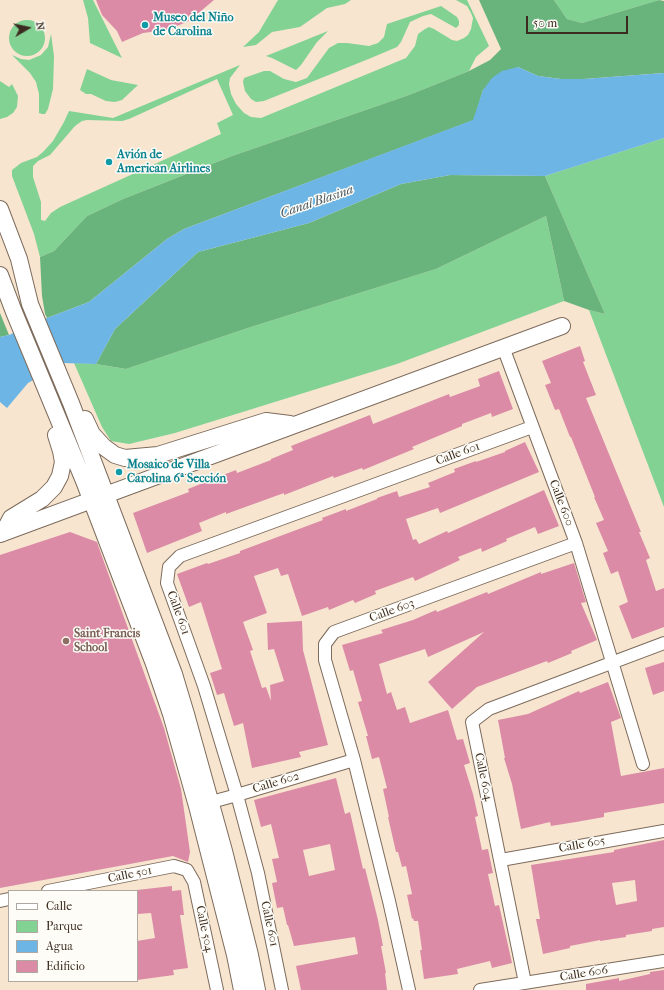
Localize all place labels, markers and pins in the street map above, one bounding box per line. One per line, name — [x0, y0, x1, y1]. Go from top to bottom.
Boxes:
place label: Museo del Niño de Carolina — [153, 11, 233, 39]
marker: Museo del Niño de Carolina — [140, 20, 150, 30]
place label: Avión de American Airlines — [117, 148, 210, 176]
marker: Avión de American Airlines — [104, 157, 114, 167]
place label: Mosaico de Villa Carolina 6ª Sección — [127, 458, 226, 486]
marker: Mosaico de Villa Carolina 6ª Sección — [114, 467, 124, 477]
place label: Saint Francis School — [74, 627, 140, 655]
marker: Saint Francis School — [61, 636, 71, 646]

